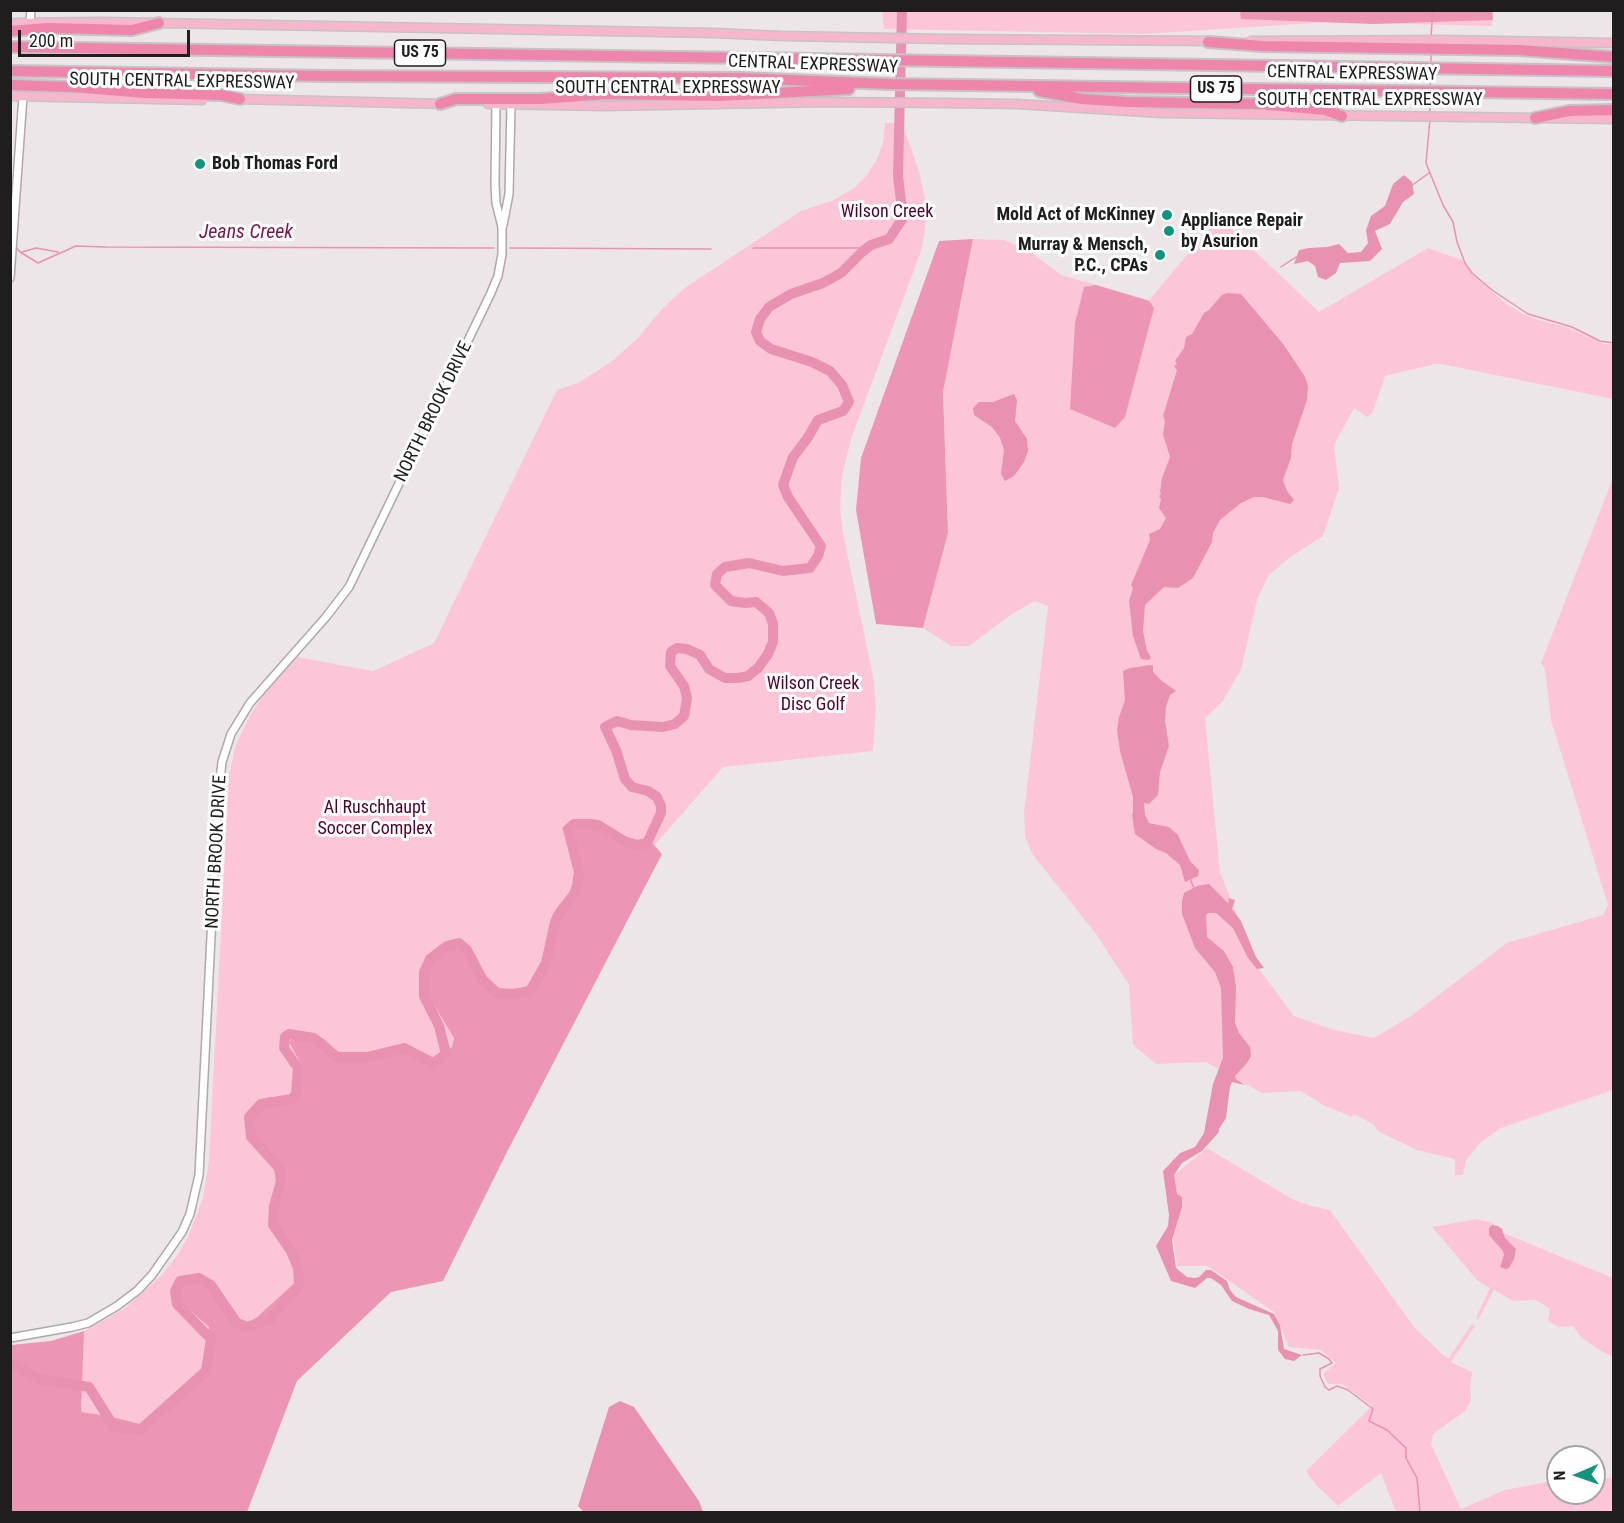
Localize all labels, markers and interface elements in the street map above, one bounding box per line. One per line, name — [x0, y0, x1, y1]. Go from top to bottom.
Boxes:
scale bar — [21, 18, 194, 56]
text: 200 m — [29, 30, 73, 51]
road number: US 75 — [394, 40, 446, 66]
street label: CENTRAL EXPRESSWAY — [727, 51, 899, 79]
street label: CENTRAL EXPRESSWAY — [1267, 62, 1437, 86]
street label: SOUTH CENTRAL EXPRESSWAY — [69, 69, 295, 95]
road number: US 75 — [1190, 76, 1242, 102]
street label: SOUTH CENTRAL EXPRESSWAY — [555, 77, 781, 99]
street label: SOUTH CENTRAL EXPRESSWAY — [1257, 89, 1483, 111]
place label: Bob Thomas Ford — [212, 153, 338, 175]
marker: Bob Thomas Ford — [193, 157, 207, 171]
park label: Wilson Creek — [841, 201, 933, 223]
place label: Mold Act of McKinney — [996, 204, 1155, 226]
marker: Mold Act of McKinney — [1160, 208, 1174, 222]
place label: Appliance Repair by Asurion — [1181, 210, 1303, 252]
water label: Jeans Creek — [199, 221, 293, 245]
marker: Appliance Repair by Asurion — [1162, 224, 1176, 238]
place label: Murray & Mensch, P.C., CPAs — [1018, 234, 1148, 276]
marker: Murray & Mensch, P.C., CPAs — [1153, 248, 1167, 262]
street label: NORTH BROOK DRIVE — [391, 338, 477, 486]
park label: Wilson Creek Disc Golf — [767, 673, 859, 716]
street label: NORTH BROOK DRIVE — [202, 775, 232, 929]
park label: Al Ruschhaupt Soccer Complex — [317, 797, 433, 840]
north arrow — [1546, 1445, 1606, 1505]
text: N — [1550, 1470, 1569, 1481]

